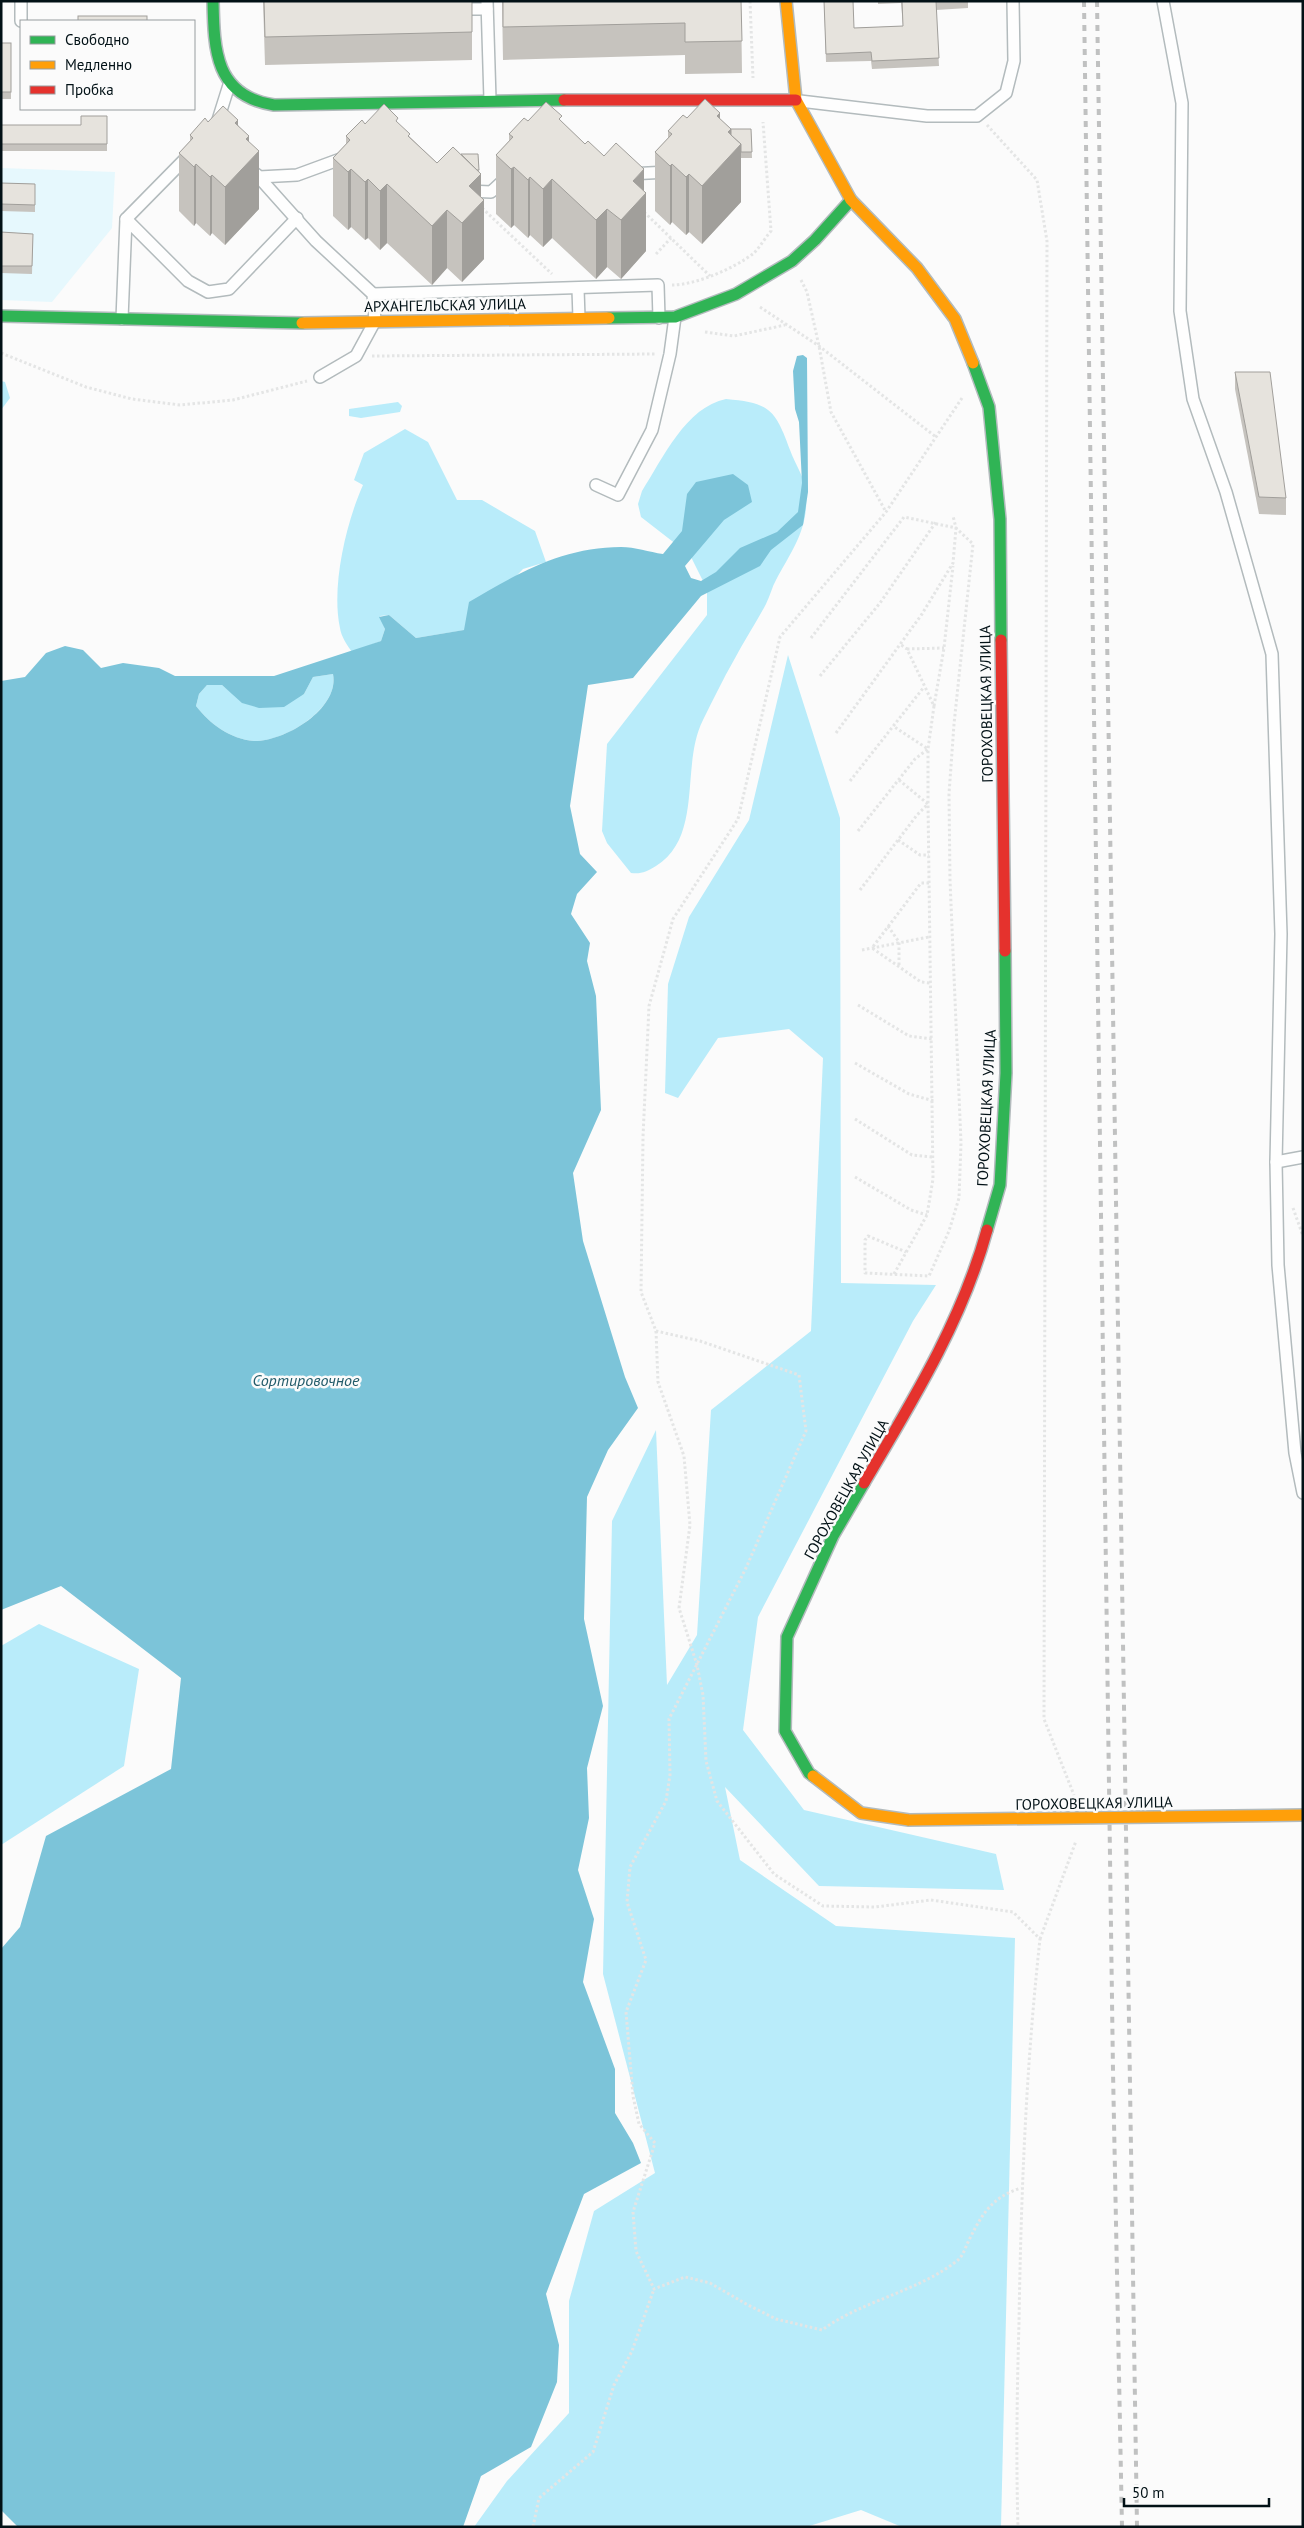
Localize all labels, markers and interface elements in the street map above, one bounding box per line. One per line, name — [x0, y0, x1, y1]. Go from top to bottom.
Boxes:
legend — [20, 20, 195, 110]
text: Свободно — [65, 30, 129, 49]
text: Медленно — [65, 55, 132, 74]
text: Пробка — [65, 80, 114, 99]
street label: АРХАНГЕЛЬСКАЯ УЛИЦА — [364, 294, 526, 316]
street label: ГОРОХОВЕЦКАЯ УЛИЦА — [975, 625, 997, 783]
street label: ГОРОХОВЕЦКАЯ УЛИЦА — [972, 1029, 1000, 1187]
water label: Сортировочное — [253, 1370, 360, 1390]
street label: ГОРОХОВЕЦКАЯ УЛИЦА — [800, 1415, 893, 1562]
street label: ГОРОХОВЕЦКАЯ УЛИЦА — [1015, 1792, 1173, 1814]
scale bar — [1124, 2476, 1269, 2508]
text: 50 m — [1132, 2483, 1165, 2502]

